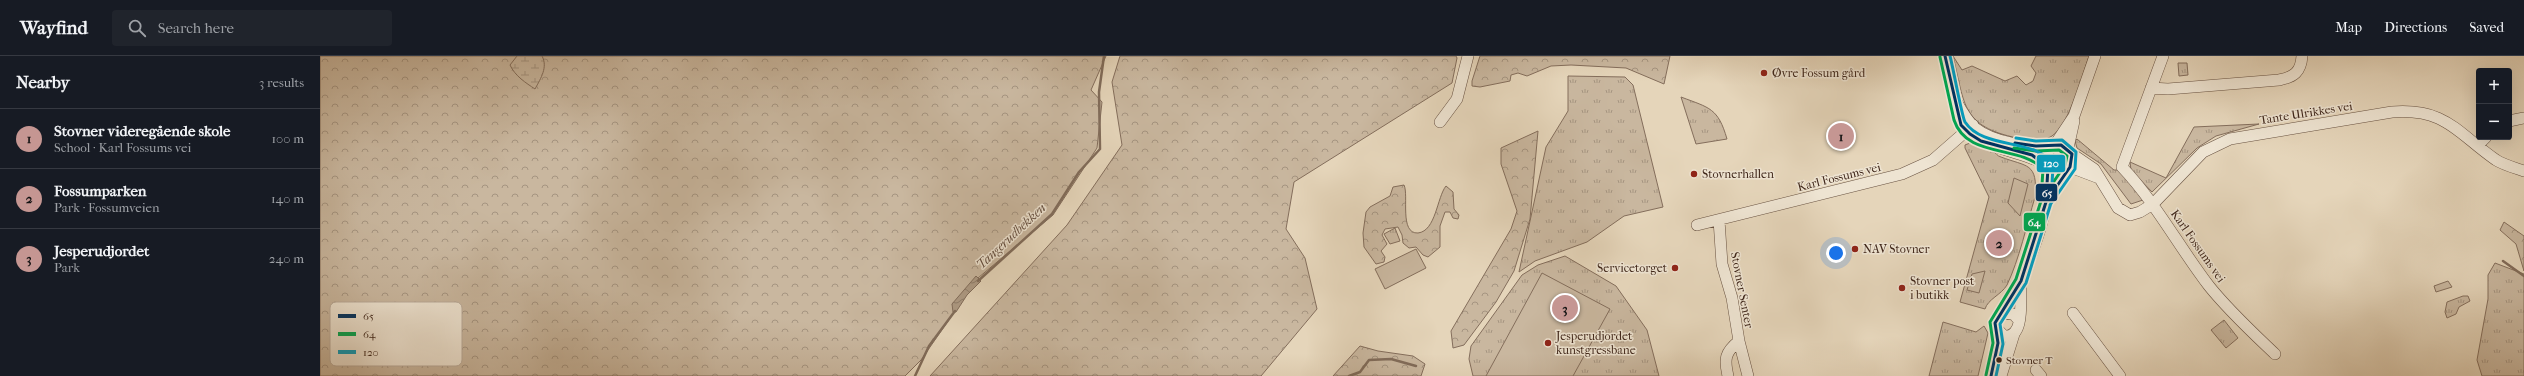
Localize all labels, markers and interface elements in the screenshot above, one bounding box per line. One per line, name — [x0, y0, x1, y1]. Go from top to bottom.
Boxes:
search box — [112, 10, 392, 46]
text: Wayfind — [20, 17, 88, 39]
icon: search — [126, 17, 148, 39]
text: Search here — [158, 19, 234, 37]
text: Map — [2335, 19, 2362, 36]
text: Directions — [2384, 19, 2447, 36]
text: Saved — [2469, 19, 2504, 36]
place label: Øvre Fossum gård — [1772, 66, 1866, 80]
marker: Øvre Fossum gård — [1759, 68, 1769, 78]
map controls — [2476, 68, 2512, 140]
button: + — [2476, 68, 2512, 104]
text: Nearby — [16, 72, 70, 92]
text: 3 results — [259, 75, 304, 90]
street label: Tante Ulrikkes vei — [2258, 99, 2354, 127]
button: − — [2476, 104, 2512, 140]
pin: 1 — [1828, 121, 1854, 151]
text: Stovner videregående skole — [54, 122, 231, 140]
text: 1 — [27, 131, 31, 146]
text: 100 m — [271, 131, 304, 146]
text: School · Karl Fossums vei — [54, 140, 191, 155]
line badge: 120 — [2036, 154, 2066, 173]
text: 120 — [2043, 157, 2059, 170]
street label: Karl Fossums vei — [1796, 160, 1883, 194]
place label: Stovnerhallen — [1702, 167, 1774, 181]
marker: Stovnerhallen — [1689, 169, 1699, 179]
text: Fossumparken — [54, 182, 147, 200]
line badge: 65 — [2035, 183, 2058, 202]
text: 65 — [2042, 187, 2053, 200]
text: 2 — [26, 191, 32, 206]
text: 140 m — [271, 191, 304, 206]
text: Park · Fossumveien — [54, 200, 160, 215]
water label: Tangerudbekken — [973, 200, 1049, 272]
street label: Karl Fossums vei — [2168, 207, 2229, 285]
line badge: 64 — [2023, 212, 2046, 232]
text: 64 — [2028, 216, 2041, 229]
pin: 2 — [1986, 228, 2012, 258]
text: Jesperudjordet — [54, 242, 149, 260]
place label: NAV Stovner — [1863, 242, 1931, 256]
your location — [1826, 243, 1846, 263]
marker: NAV Stovner — [1850, 244, 1860, 254]
text: 3 — [26, 251, 32, 266]
text: 240 m — [269, 251, 304, 266]
street label: Stovner Senter — [1728, 251, 1756, 330]
text: Park — [54, 260, 80, 275]
place label: Servicetorget — [1597, 261, 1668, 275]
marker: Servicetorget — [1670, 263, 1680, 273]
place label: Stovner post i butikk — [1910, 274, 1975, 302]
marker: Stovner post i butikk — [1897, 283, 1907, 293]
pin: 3 — [1552, 293, 1578, 323]
legend — [330, 302, 462, 366]
text: 65 — [363, 310, 374, 323]
text: 64 — [363, 328, 376, 341]
place label: Jesperudjordet kunstgressbane — [1555, 329, 1636, 357]
marker: Jesperudjordet kunstgressbane — [1543, 338, 1553, 348]
text: 120 — [363, 346, 379, 359]
place label: Stovner T — [2006, 354, 2053, 367]
marker: Stovner T — [1994, 355, 2004, 365]

